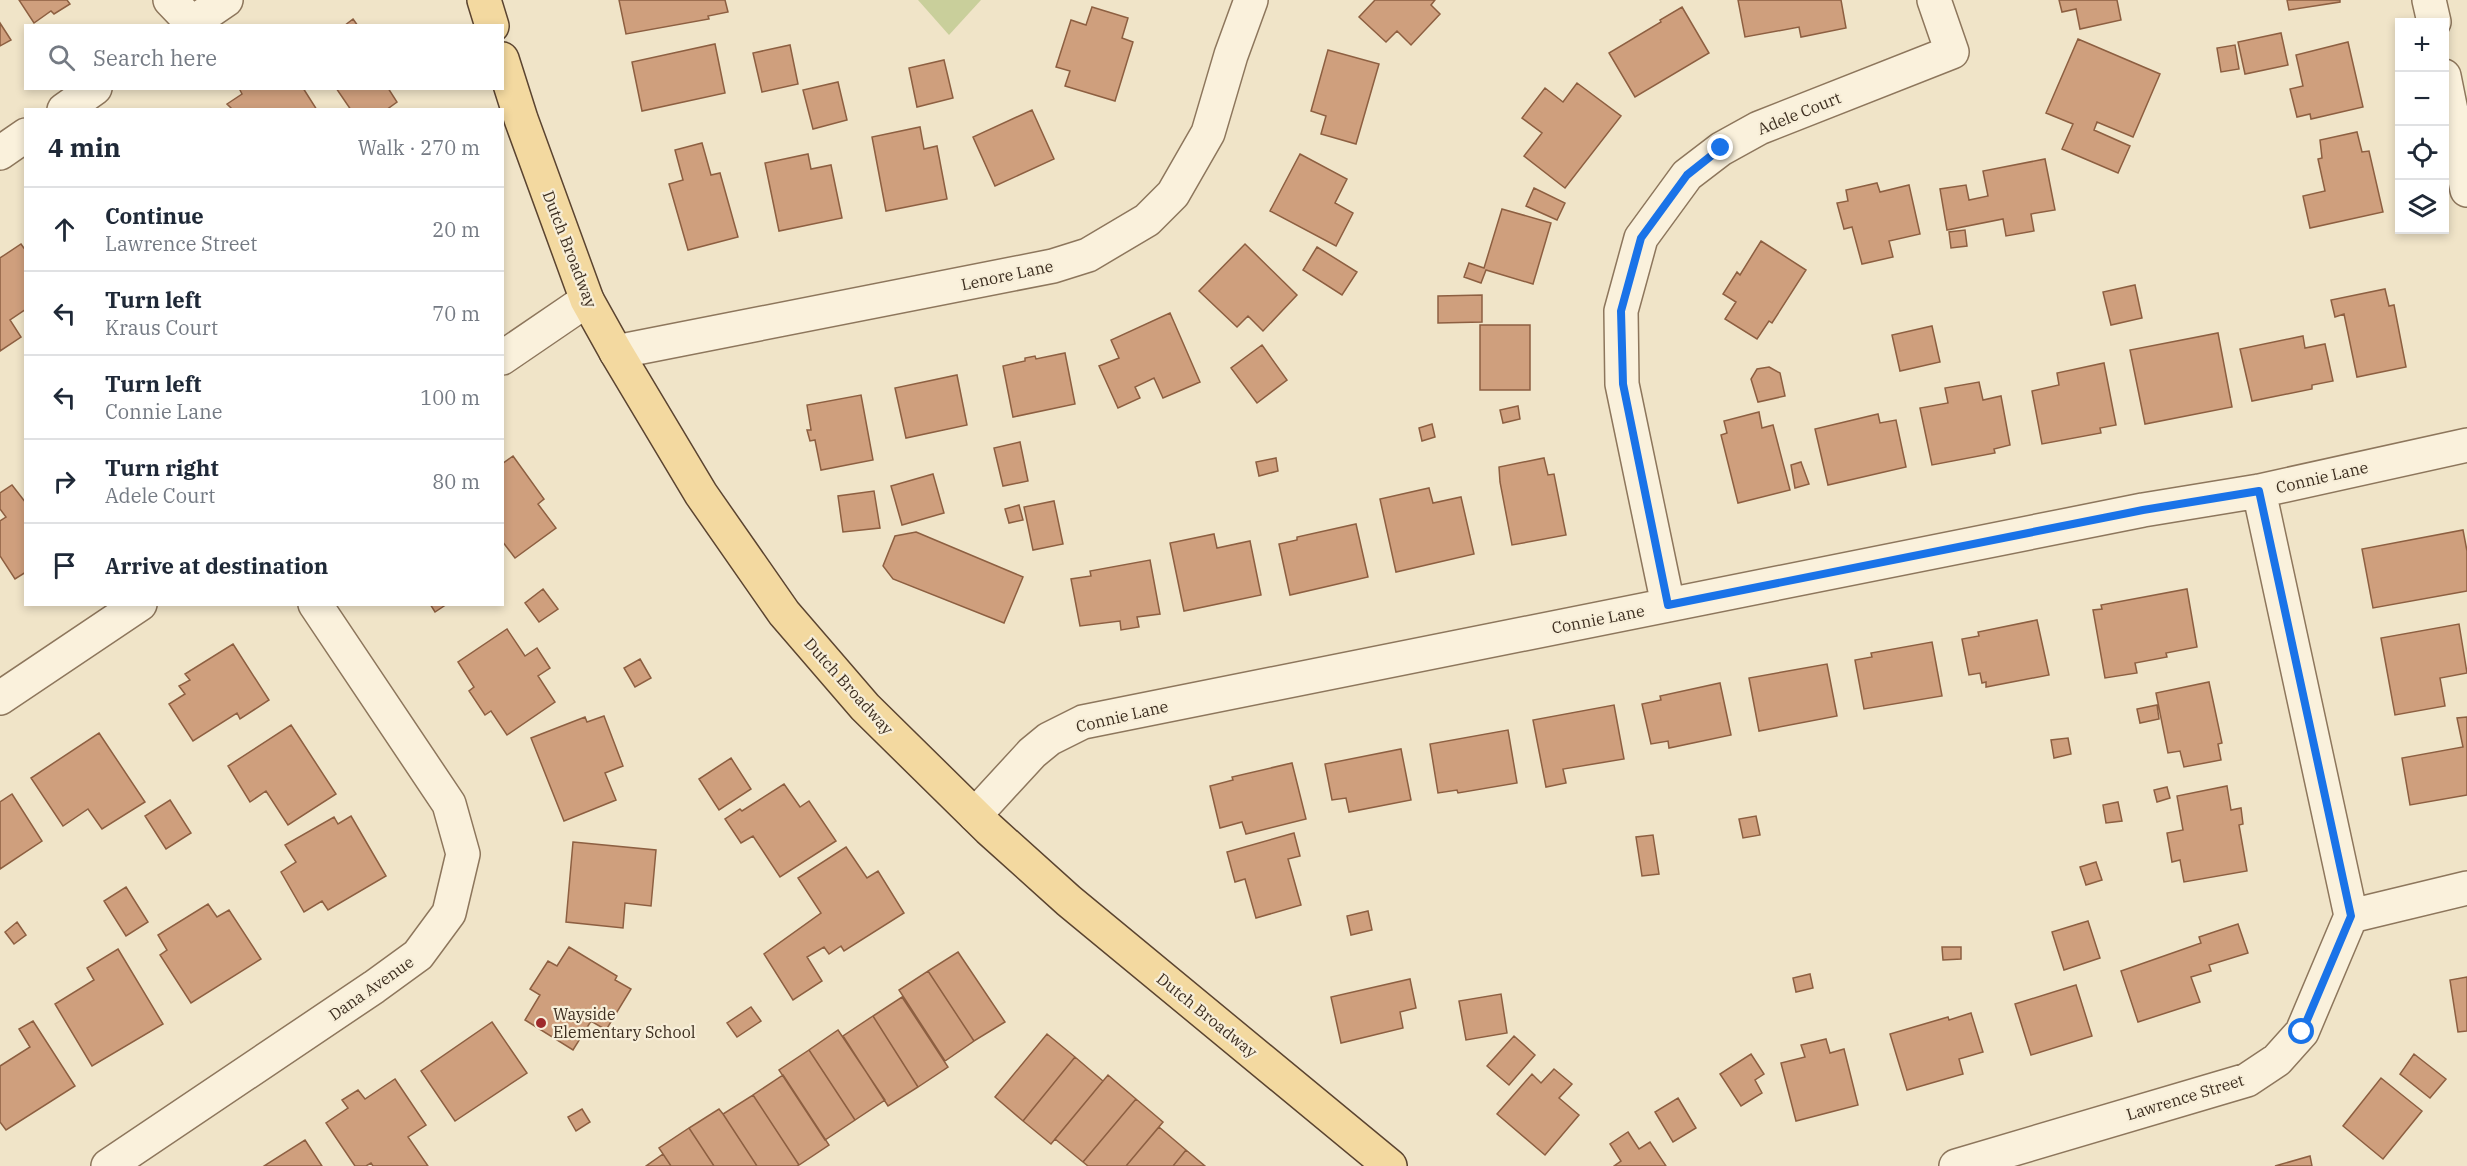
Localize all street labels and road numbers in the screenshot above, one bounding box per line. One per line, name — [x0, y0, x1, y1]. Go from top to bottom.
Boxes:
street label: Adele Court — [1754, 87, 1844, 139]
street label: Dutch Broadway — [539, 188, 602, 311]
street label: Lenore Lane — [959, 255, 1055, 295]
street label: Connie Lane — [2274, 457, 2370, 497]
street label: Connie Lane — [1550, 600, 1646, 638]
street label: Dutch Broadway — [800, 633, 898, 739]
street label: Connie Lane — [1074, 696, 1170, 736]
street label: Dana Avenue — [325, 951, 417, 1025]
street label: Dutch Broadway — [1153, 968, 1262, 1062]
street label: Lawrence Street — [2124, 1070, 2246, 1124]

